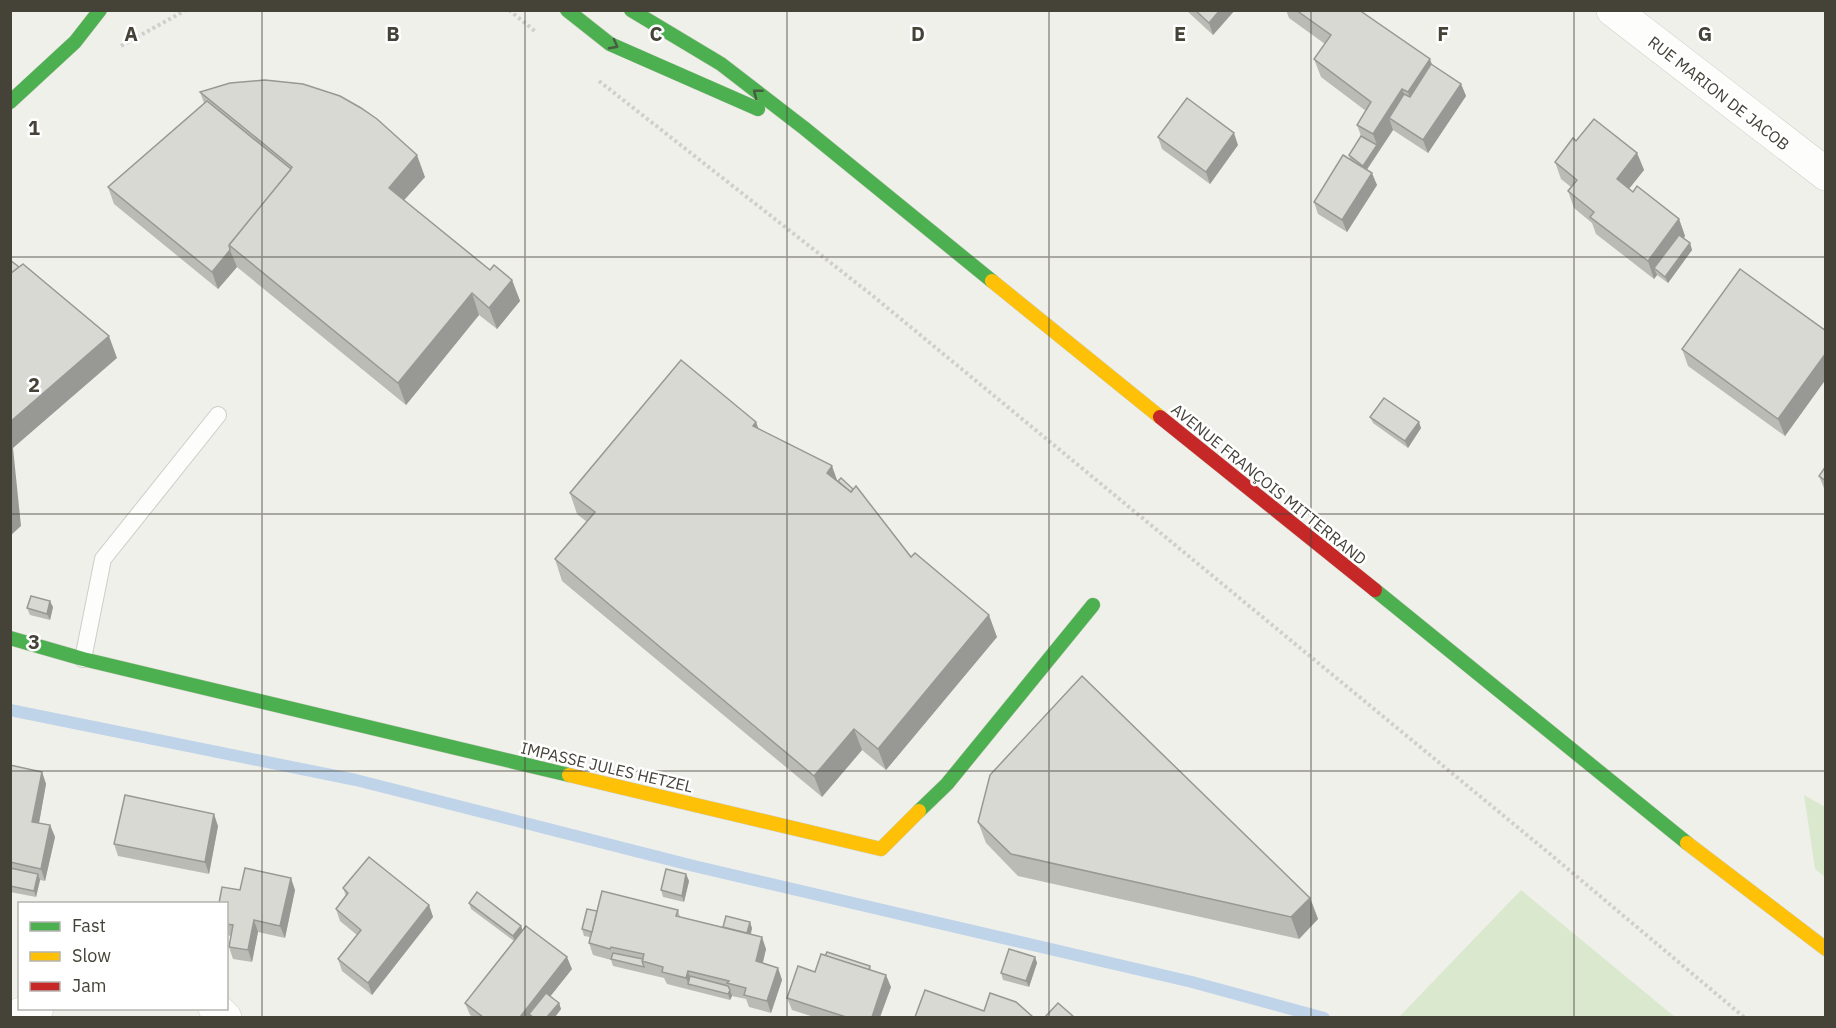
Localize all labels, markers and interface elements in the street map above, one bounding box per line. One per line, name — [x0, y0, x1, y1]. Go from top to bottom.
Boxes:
text: A — [124, 20, 138, 47]
text: B — [386, 20, 400, 47]
text: C — [649, 20, 663, 47]
text: D — [911, 20, 925, 47]
text: E — [1174, 20, 1186, 47]
text: F — [1437, 20, 1449, 47]
text: G — [1698, 20, 1712, 47]
street label: RUE MARION DE JACOB — [1644, 32, 1794, 154]
one-way arrow — [608, 38, 618, 49]
one-way arrow — [753, 89, 764, 100]
text: 1 — [28, 114, 40, 141]
text: 2 — [28, 371, 40, 398]
street label: AVENUE FRANÇOIS MITTERRAND — [1167, 399, 1371, 569]
text: 3 — [28, 628, 40, 655]
street label: IMPASSE JULES HETZEL — [519, 737, 695, 797]
legend — [18, 902, 228, 1010]
text: Fast — [72, 914, 106, 937]
text: Slow — [72, 944, 111, 967]
text: Jam — [72, 974, 107, 997]

